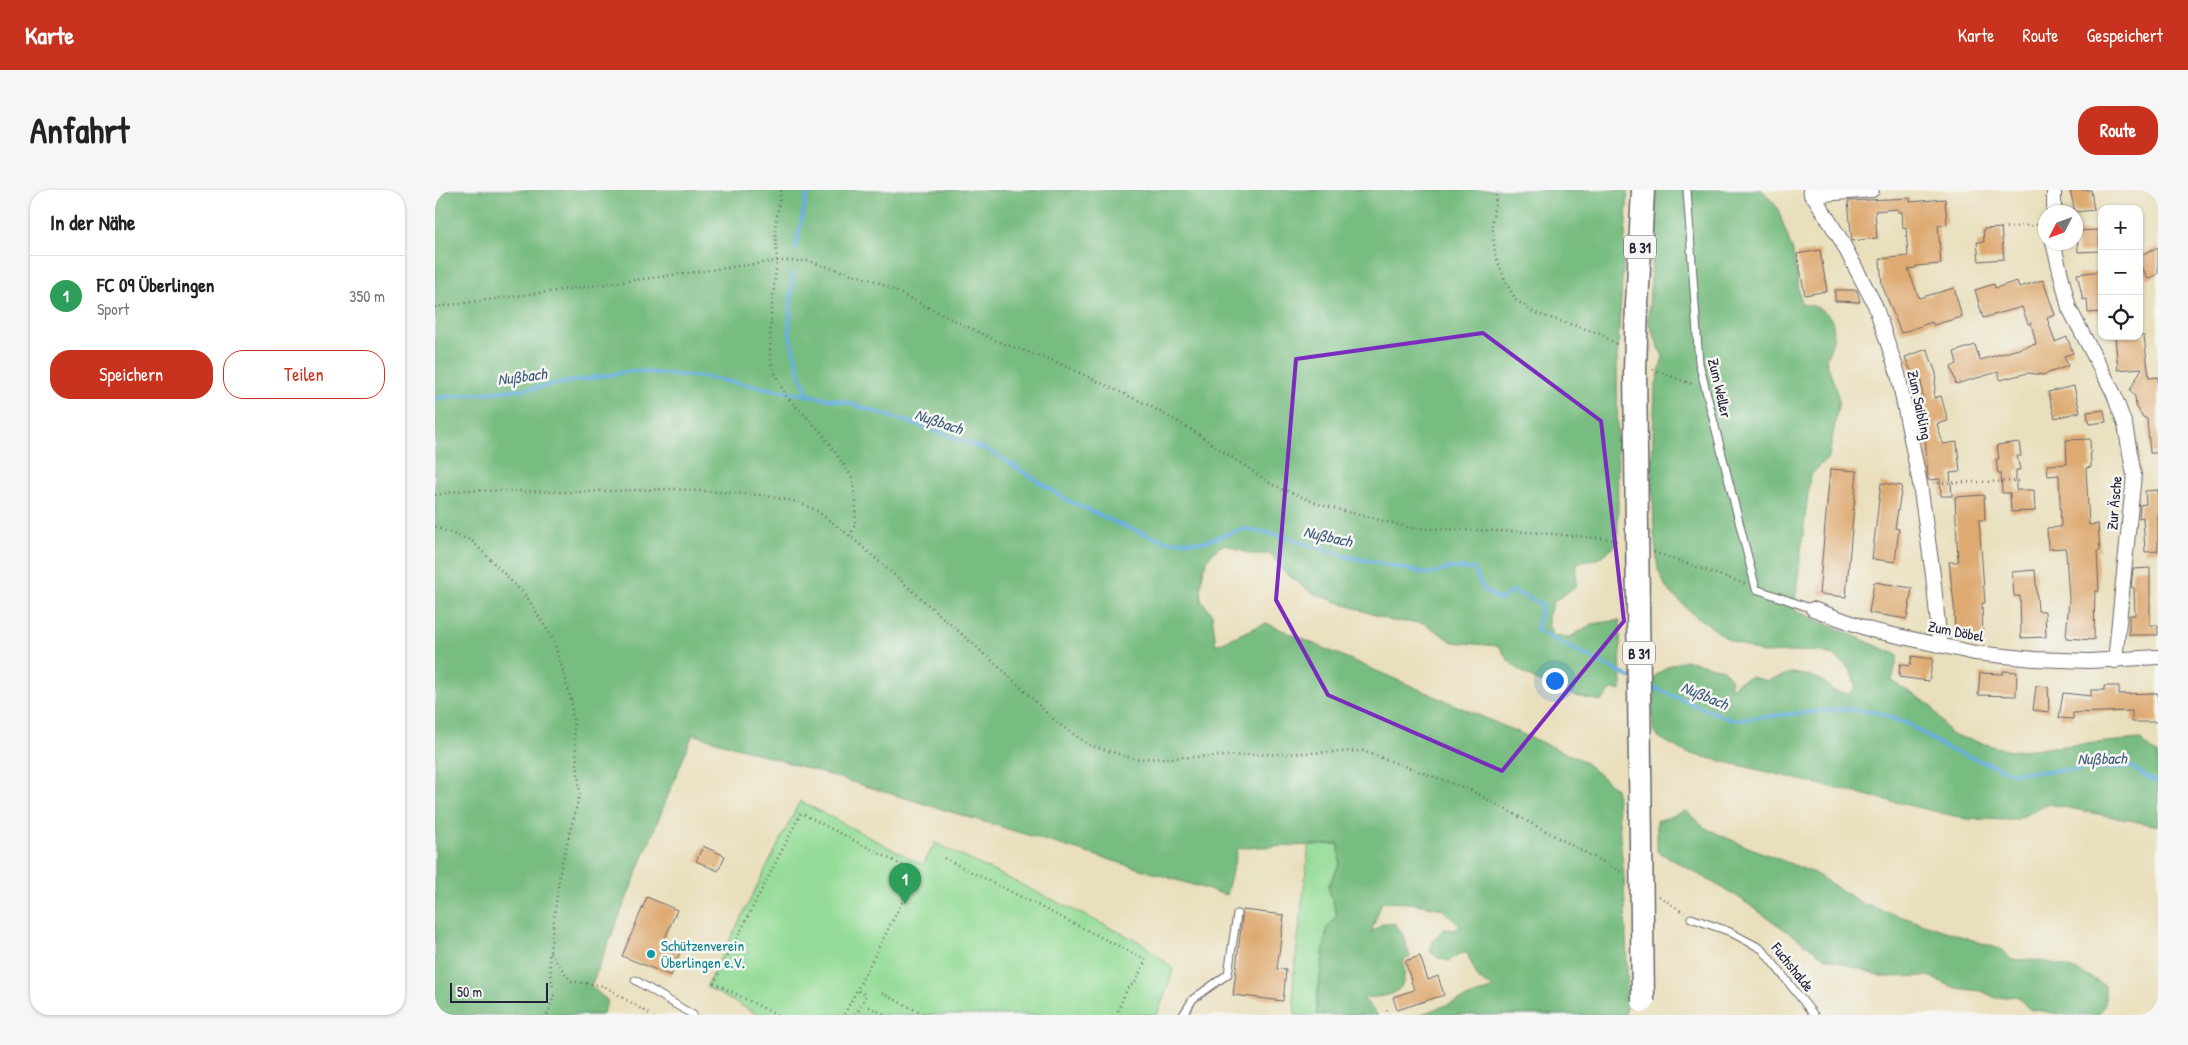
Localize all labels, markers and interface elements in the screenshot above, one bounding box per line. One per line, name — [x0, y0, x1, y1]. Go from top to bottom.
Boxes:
text: Karte — [25, 19, 74, 51]
text: Karte — [1958, 23, 1995, 48]
text: Route — [2023, 23, 2059, 48]
text: Gespeichert — [2087, 23, 2163, 48]
button: Route — [2078, 106, 2158, 155]
text: Anfahrt — [30, 107, 129, 154]
north arrow — [2038, 205, 2083, 250]
map controls — [2098, 205, 2143, 340]
button: + — [2098, 205, 2143, 250]
text: In der Nähe — [50, 208, 135, 237]
road number: B 31 — [1624, 236, 1656, 258]
button: − — [2098, 250, 2143, 295]
text: FC 09 Überlingen — [97, 272, 214, 298]
text: 1 — [63, 285, 69, 307]
text: 350 m — [349, 285, 385, 307]
button: locate — [2098, 295, 2143, 340]
text: Sport — [97, 298, 129, 320]
button: Speichern — [50, 350, 213, 399]
button: Teilen — [223, 350, 385, 399]
street label: Zum Weller — [1703, 356, 1737, 420]
water label: Nußbach — [496, 362, 549, 390]
street label: Zum Saibling — [1902, 368, 1938, 442]
water label: Nußbach — [912, 403, 967, 440]
street label: Zur Äsche — [2101, 475, 2127, 531]
water label: Nußbach — [1302, 520, 1356, 553]
street label: Zum Döbel — [1926, 615, 1986, 647]
road number: B 31 — [1623, 642, 1655, 664]
your location — [1542, 668, 1568, 694]
water label: Nußbach — [1678, 675, 1733, 715]
water label: Nußbach — [2077, 747, 2128, 769]
pin: 1 — [889, 863, 921, 904]
place label: Schützenverein Überlingen e.V. — [661, 935, 745, 973]
street label: Fuchshalde — [1766, 937, 1819, 996]
marker: Schützenverein Überlingen e.V. — [645, 948, 657, 960]
scale bar — [450, 980, 547, 1003]
text: 50 m — [457, 982, 482, 1001]

